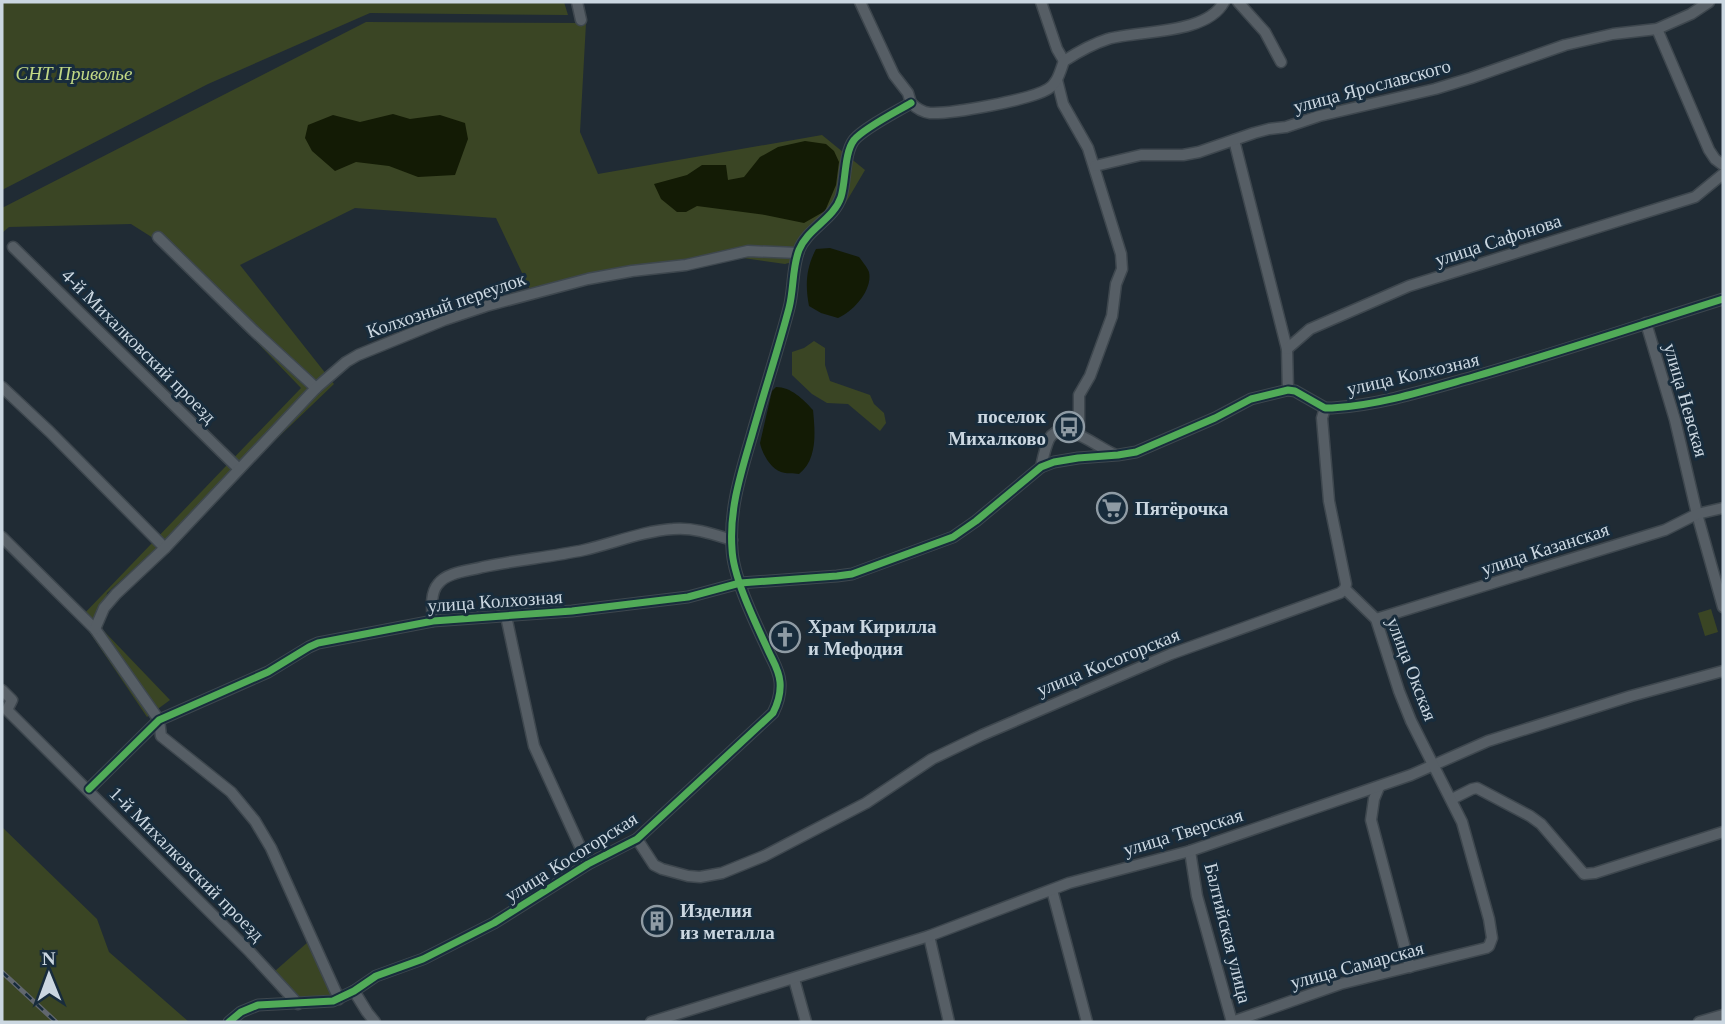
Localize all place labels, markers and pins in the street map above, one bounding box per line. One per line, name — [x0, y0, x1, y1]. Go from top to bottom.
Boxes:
place label: поселок Михалково — [948, 406, 1046, 449]
bus stop icon: поселок Михалково — [1052, 410, 1086, 444]
supermarket icon: Пятёрочка — [1095, 491, 1129, 525]
place label: Пятёрочка — [1135, 498, 1229, 519]
place label: Храм Кирилла и Мефодия — [808, 616, 937, 659]
church icon: Храм Кирилла и Мефодия — [768, 620, 802, 654]
place label: Изделия из металла — [680, 900, 775, 943]
building icon: Изделия из металла — [640, 904, 674, 938]

